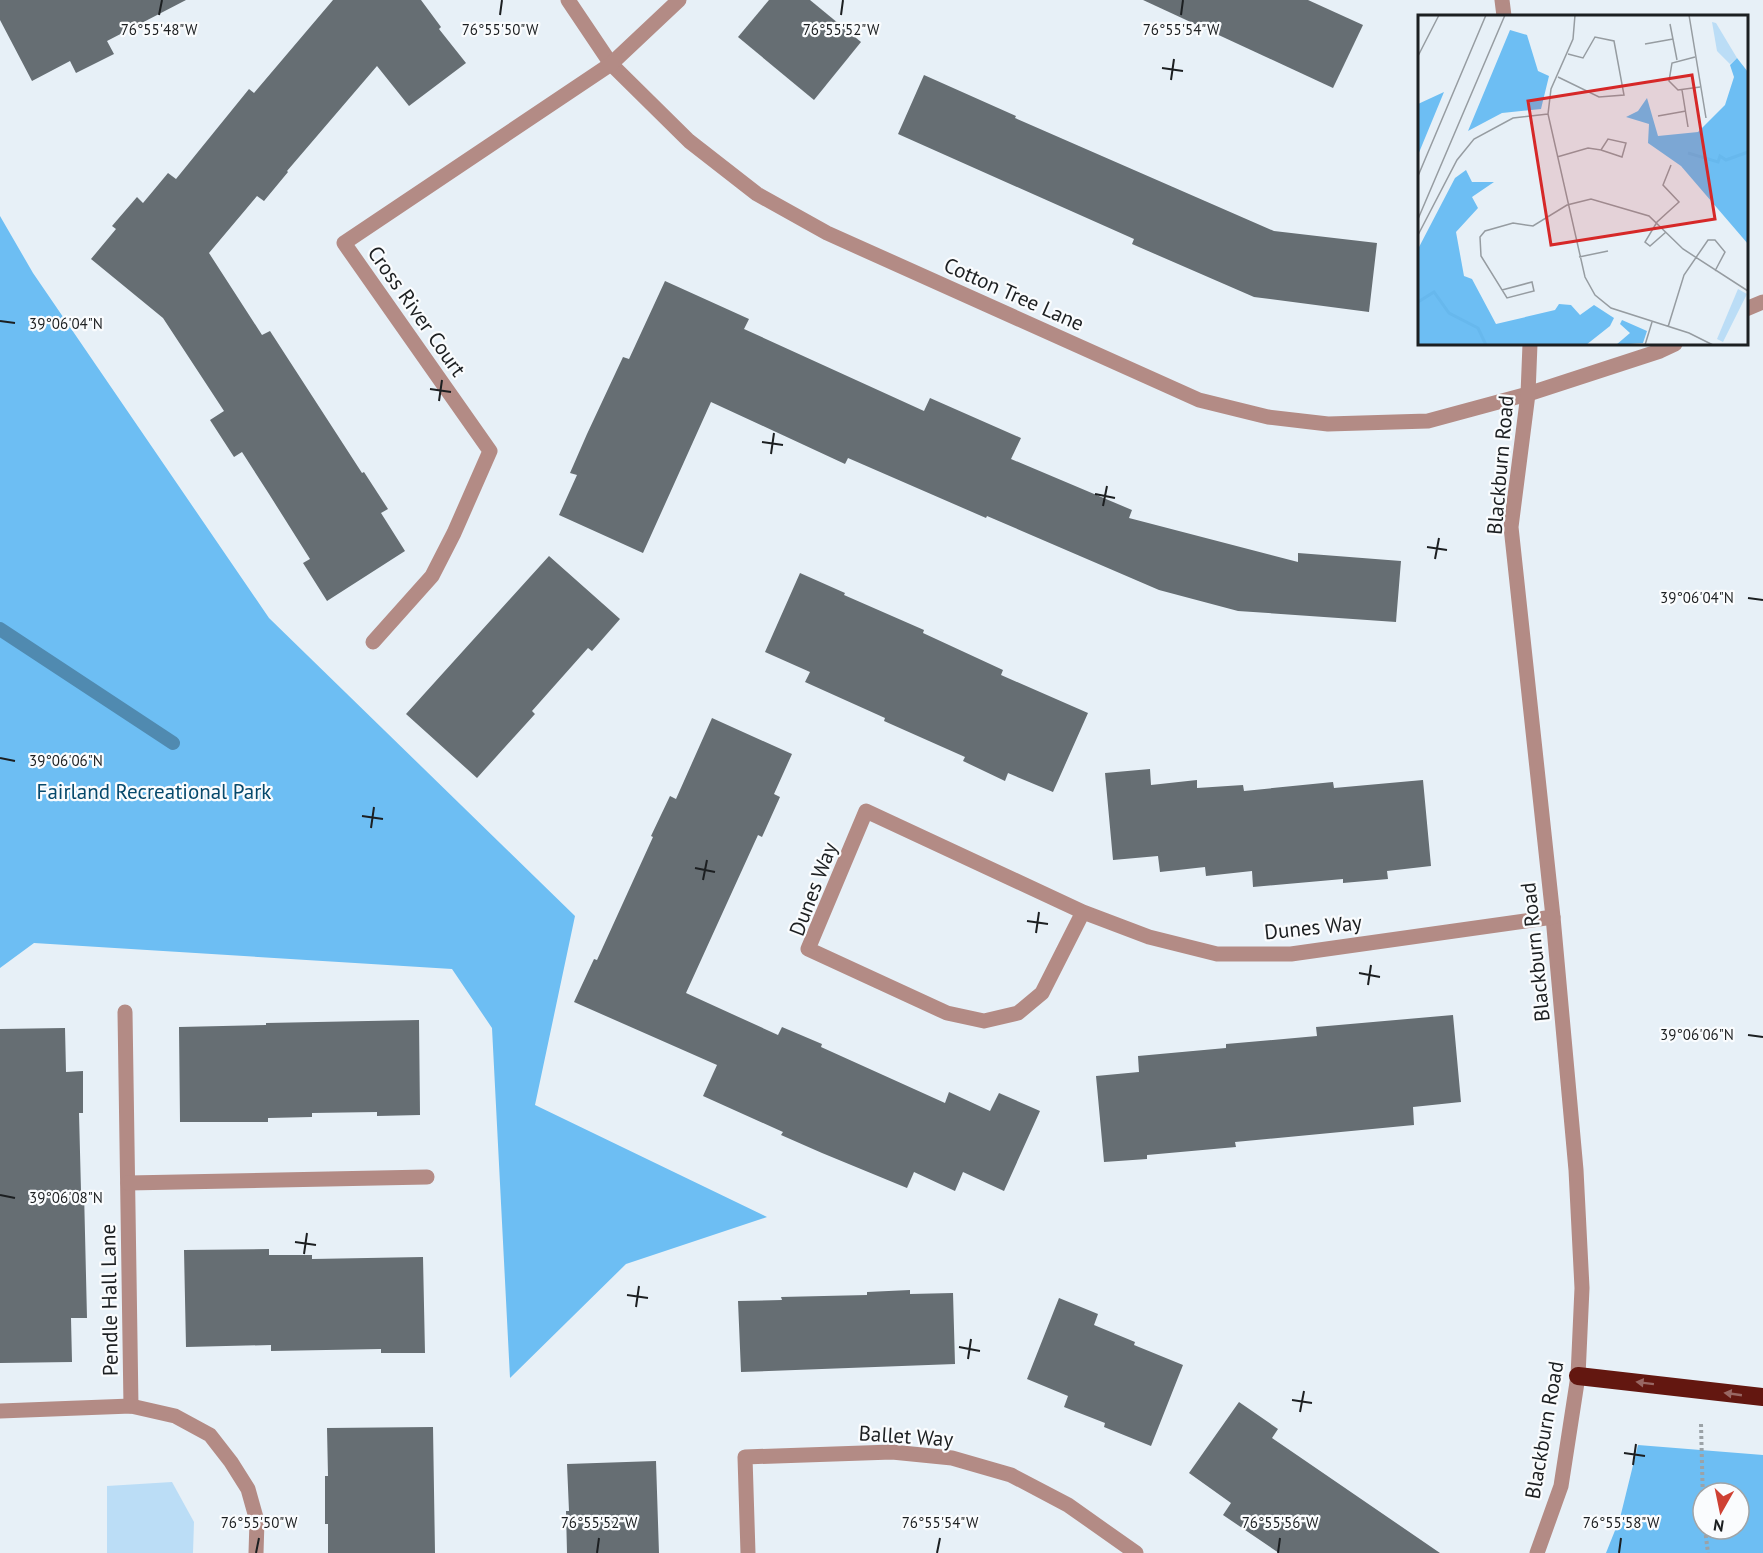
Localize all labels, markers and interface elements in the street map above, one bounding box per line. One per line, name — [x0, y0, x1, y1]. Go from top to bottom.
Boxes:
inset map — [1418, 15, 1748, 345]
text: 76°55'48"W — [121, 20, 198, 39]
text: 76°55'50"W — [462, 20, 539, 39]
text: 76°55'52"W — [803, 20, 880, 39]
text: 76°55'54"W — [1143, 20, 1220, 39]
street label: Cross River Court — [362, 240, 472, 382]
street label: Cotton Tree Lane — [940, 251, 1088, 337]
text: 39°06'04"N — [29, 314, 103, 333]
street label: Blackburn Road — [1480, 394, 1520, 536]
text: 39°06'04"N — [1660, 588, 1734, 607]
text: 39°06'06"N — [29, 751, 103, 770]
park label: Fairland Recreational Park — [37, 778, 271, 805]
street label: Dunes Way — [783, 838, 843, 940]
street label: Blackburn Road — [1514, 881, 1556, 1023]
street label: Dunes Way — [1263, 908, 1363, 946]
text: 39°06'06"N — [1660, 1025, 1734, 1044]
text: 39°06'08"N — [29, 1188, 103, 1207]
street label: Pendle Hall Lane — [94, 1224, 124, 1376]
street label: Blackburn Road — [1519, 1359, 1569, 1501]
one-way arrow — [1635, 1379, 1654, 1388]
one-way arrow — [1723, 1390, 1742, 1399]
street label: Ballet Way — [858, 1419, 954, 1453]
north arrow — [1691, 1481, 1751, 1541]
text: 76°55'50"W — [221, 1513, 298, 1532]
text: 76°55'52"W — [561, 1513, 638, 1532]
text: 76°55'54"W — [902, 1513, 979, 1532]
text: 76°55'56"W — [1242, 1513, 1319, 1532]
text: 76°55'58"W — [1583, 1513, 1660, 1532]
text: N — [1712, 1515, 1725, 1537]

